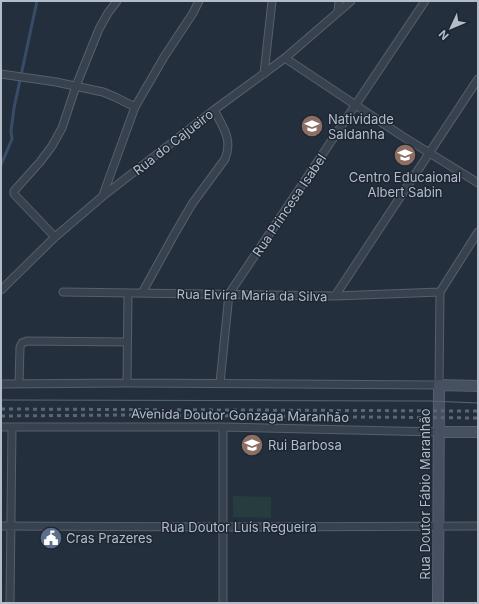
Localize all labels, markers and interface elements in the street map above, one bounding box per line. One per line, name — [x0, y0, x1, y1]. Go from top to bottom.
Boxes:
north arrow — [431, 8, 471, 48]
text: N — [436, 27, 452, 43]
street label: Rua do Cajueiro — [130, 106, 216, 178]
place label: Natividade Saldanha — [328, 111, 394, 142]
school or university icon: Natividade Saldanha — [299, 113, 325, 139]
school or university icon: Centro Educaional Albert Sabin — [392, 142, 418, 168]
street label: Rua Princesa Isabel — [249, 151, 329, 259]
place label: Centro Educaional Albert Sabin — [349, 169, 461, 200]
street label: Rua Elvira Maria da Silva — [176, 286, 328, 304]
street label: Avenida Doutor Gonzaga Maranhão — [131, 405, 349, 425]
street label: Rua Doutor Fábio Maranhão — [417, 408, 433, 580]
school or university icon: Rui Barbosa — [239, 432, 265, 458]
place label: Rui Barbosa — [268, 437, 342, 453]
street label: Rua Doutor Luís Regueira — [161, 519, 317, 535]
public building icon: Cras Prazeres — [38, 525, 64, 551]
place label: Cras Prazeres — [66, 530, 153, 546]

